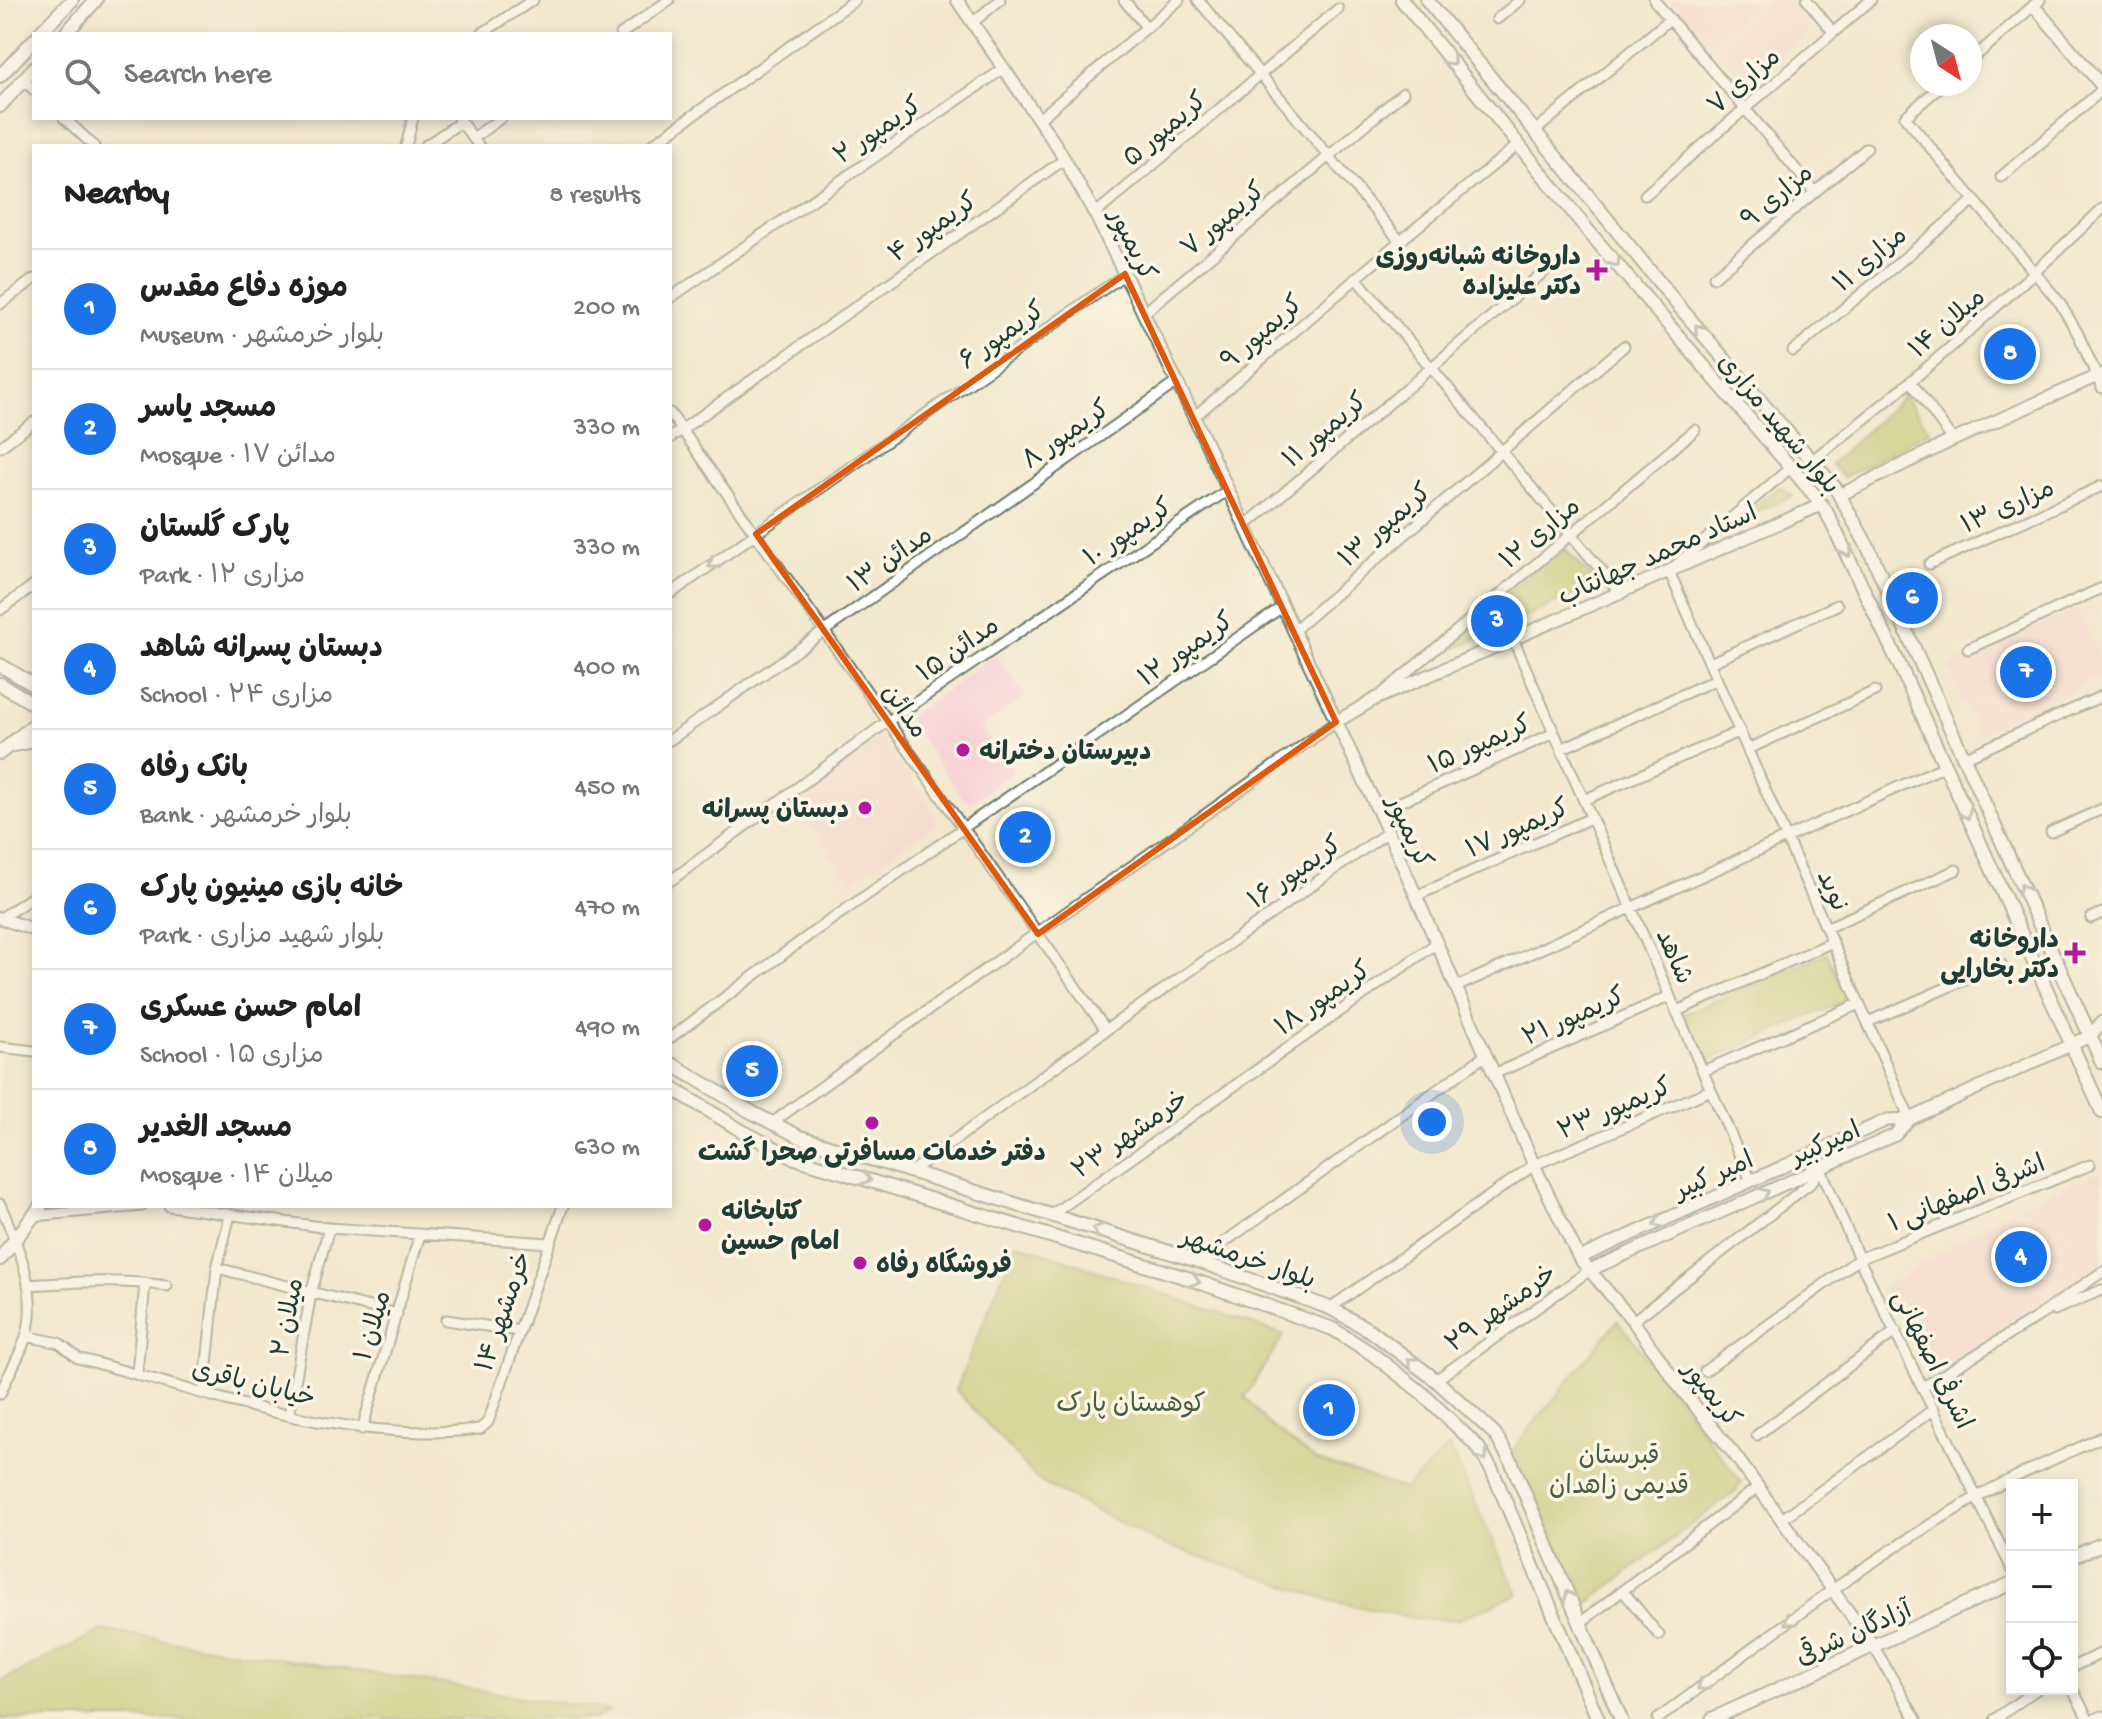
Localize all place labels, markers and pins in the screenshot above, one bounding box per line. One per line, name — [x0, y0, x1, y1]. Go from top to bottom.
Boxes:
place label: داروخانه شبانه‌روزی دکتر علیزاده — [1376, 244, 1581, 305]
marker: داروخانه شبانه‌روزی دکتر علیزاده — [1588, 261, 1606, 279]
pin: 8 — [1984, 324, 2036, 384]
pin: 6 — [1886, 568, 1938, 628]
pin: 3 — [1471, 591, 1523, 651]
pin: 7 — [2000, 642, 2052, 702]
place label: دبیرستان دخترانه — [979, 739, 1151, 770]
marker: دبیرستان دخترانه — [954, 741, 972, 759]
place label: دبستان پسرانه — [702, 797, 849, 828]
marker: دبستان پسرانه — [856, 799, 874, 817]
pin: 2 — [999, 807, 1051, 867]
place label: داروخانه دکتر بخارایی — [1940, 927, 2059, 988]
marker: داروخانه دکتر بخارایی — [2066, 944, 2084, 962]
pin: 5 — [726, 1041, 778, 1101]
marker: دفتر خدمات مسافرتی صحرا گشت — [863, 1114, 881, 1132]
place label: دفتر خدمات مسافرتی صحرا گشت — [698, 1135, 1046, 1171]
place label: کتابخانه امام حسین — [721, 1199, 840, 1260]
marker: کتابخانه امام حسین — [696, 1216, 714, 1234]
pin: 4 — [1995, 1227, 2047, 1287]
place label: فروشگاه رفاه — [876, 1247, 1012, 1283]
marker: فروشگاه رفاه — [851, 1254, 869, 1272]
pin: 1 — [1303, 1380, 1355, 1440]

